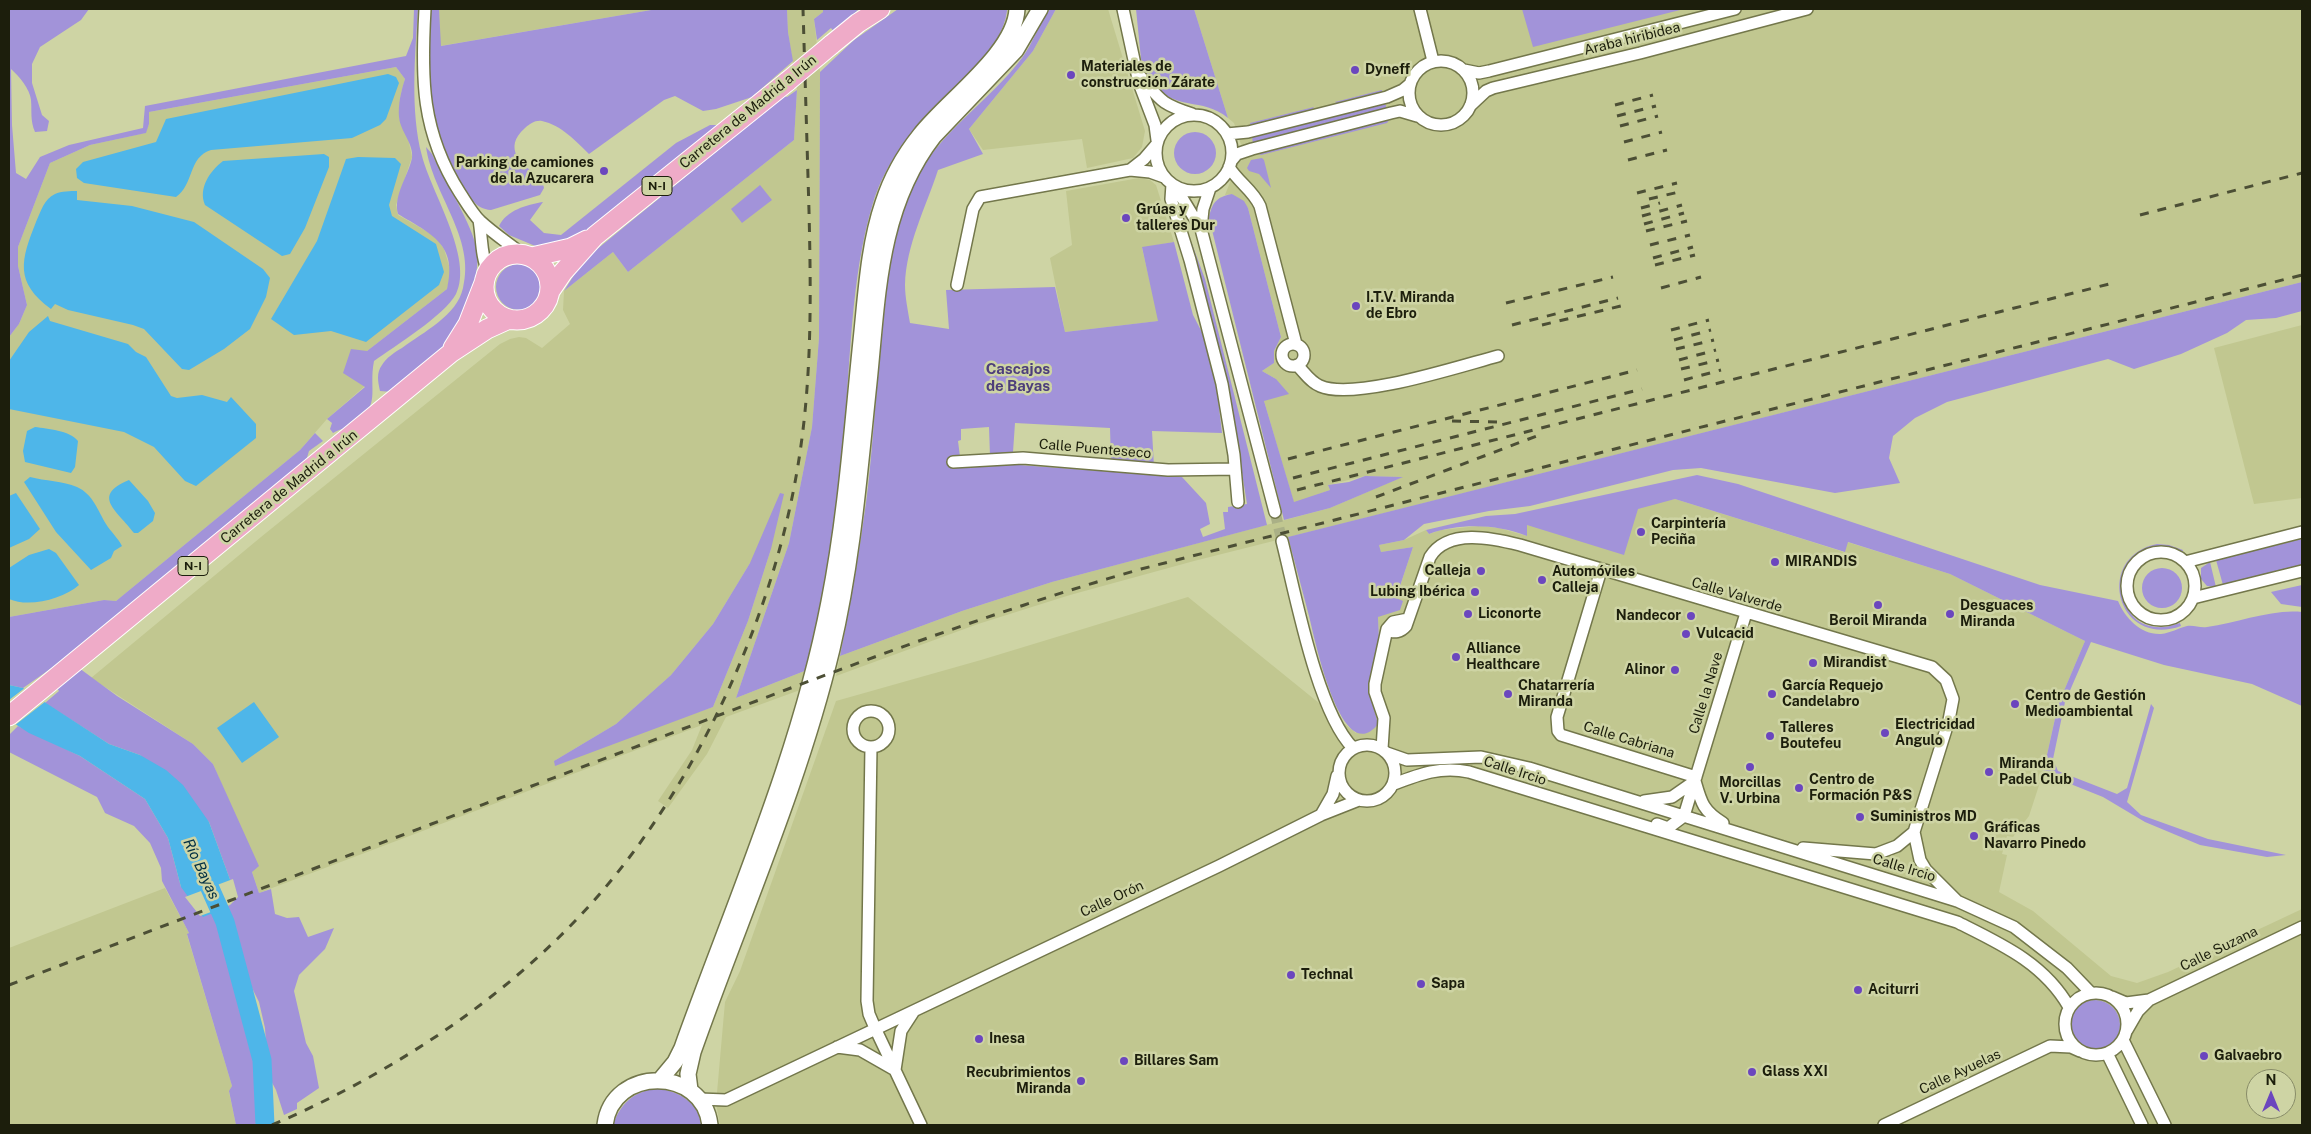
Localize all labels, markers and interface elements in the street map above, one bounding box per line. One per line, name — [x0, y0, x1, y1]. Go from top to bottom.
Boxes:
street label: Araba hiribidea — [1582, 19, 1682, 59]
street label: Carretera de Madrid a Irún — [676, 52, 820, 172]
place label: Materiales de construcción Zárate — [1081, 59, 1215, 92]
place label: Dyneff — [1365, 62, 1410, 78]
marker: Dyneff — [1349, 64, 1361, 76]
marker: Materiales de construcción Zárate — [1065, 69, 1077, 81]
place label: Parking de camiones de la Azucarera — [456, 155, 594, 188]
marker: Parking de camiones de la Azucarera — [598, 165, 610, 177]
road number: N-I — [642, 177, 672, 196]
place label: Grúas y talleres Dur — [1136, 202, 1215, 234]
marker: Grúas y talleres Dur — [1120, 212, 1132, 224]
place label: I.T.V. Miranda de Ebro — [1366, 290, 1454, 322]
marker: I.T.V. Miranda de Ebro — [1350, 300, 1362, 312]
district label: Cascajos de Bayas — [986, 360, 1050, 395]
street label: Carretera de Madrid a Irún — [217, 427, 361, 547]
street label: Calle Puenteseco — [1038, 436, 1152, 462]
place label: Carpintería Peciña — [1651, 516, 1726, 548]
marker: Carpintería Peciña — [1635, 526, 1647, 538]
place label: MIRANDIS — [1785, 554, 1857, 570]
road number: N-I — [178, 556, 208, 576]
marker: MIRANDIS — [1769, 556, 1781, 568]
place label: Calleja — [1425, 563, 1471, 579]
place label: Automóviles Calleja — [1552, 564, 1635, 596]
marker: Calleja — [1475, 565, 1487, 577]
marker: Automóviles Calleja — [1536, 574, 1548, 586]
street label: Calle Valverde — [1690, 574, 1784, 616]
place label: Lubing Ibérica — [1370, 584, 1465, 600]
marker: Lubing Ibérica — [1469, 586, 1481, 598]
place label: Desguaces Miranda — [1960, 598, 2033, 630]
marker: Beroil Miranda — [1872, 599, 1884, 611]
place label: Liconorte — [1478, 606, 1541, 622]
marker: Liconorte — [1462, 608, 1474, 620]
place label: Nandecor — [1616, 608, 1681, 624]
marker: Desguaces Miranda — [1944, 608, 1956, 620]
marker: Nandecor — [1685, 610, 1697, 622]
place label: Beroil Miranda — [1829, 613, 1927, 629]
place label: Vulcacid — [1696, 626, 1754, 642]
marker: Vulcacid — [1680, 628, 1692, 640]
place label: Alliance Healthcare — [1466, 641, 1540, 674]
street label: Calle la Nave — [1686, 650, 1726, 736]
marker: Alliance Healthcare — [1450, 651, 1462, 663]
place label: Mirandist — [1823, 655, 1887, 671]
marker: Mirandist — [1807, 657, 1819, 669]
place label: Alinor — [1624, 662, 1665, 678]
marker: Alinor — [1669, 664, 1681, 676]
place label: Chatarrería Miranda — [1518, 678, 1595, 710]
place label: García Requejo Candelabro — [1782, 678, 1883, 710]
marker: Chatarrería Miranda — [1502, 688, 1514, 700]
marker: García Requejo Candelabro — [1766, 688, 1778, 700]
place label: Centro de Gestión Medioambiental — [2025, 688, 2146, 720]
marker: Centro de Gestión Medioambiental — [2009, 698, 2021, 710]
place label: Electricidad Angulo — [1895, 717, 1975, 750]
street label: Calle Cabriana — [1581, 718, 1677, 762]
place label: Talleres Boutefeu — [1780, 720, 1841, 752]
marker: Electricidad Angulo — [1879, 727, 1891, 739]
marker: Talleres Boutefeu — [1764, 730, 1776, 742]
street label: Calle Ircio — [1482, 753, 1548, 789]
place label: Miranda Padel Club — [1999, 756, 2072, 789]
marker: Morcillas V. Urbina — [1744, 761, 1756, 773]
marker: Miranda Padel Club — [1983, 766, 1995, 778]
place label: Centro de Formación P&S — [1809, 772, 1912, 804]
place label: Morcillas V. Urbina — [1719, 775, 1781, 808]
marker: Centro de Formación P&S — [1793, 782, 1805, 794]
place label: Suministros MD — [1870, 809, 1977, 825]
marker: Suministros MD — [1854, 811, 1866, 823]
place label: Gráficas Navarro Pinedo — [1984, 820, 2086, 852]
marker: Gráficas Navarro Pinedo — [1968, 830, 1980, 842]
water label: Río Bayas — [179, 836, 223, 902]
street label: Calle Ircio — [1871, 850, 1937, 886]
street label: Calle Orón — [1078, 877, 1146, 921]
street label: Calle Suzana — [2177, 923, 2261, 975]
place label: Technal — [1301, 967, 1353, 983]
marker: Technal — [1285, 969, 1297, 981]
place label: Sapa — [1431, 976, 1465, 992]
marker: Sapa — [1415, 978, 1427, 990]
place label: Aciturri — [1868, 982, 1919, 998]
marker: Aciturri — [1852, 984, 1864, 996]
place label: Inesa — [989, 1031, 1025, 1047]
marker: Inesa — [973, 1033, 985, 1045]
street label: Calle Ayuelas — [1917, 1046, 2003, 1098]
place label: Galvaebro — [2214, 1048, 2282, 1064]
marker: Galvaebro — [2198, 1050, 2210, 1062]
place label: Billares Sam — [1134, 1053, 1219, 1069]
marker: Billares Sam — [1118, 1055, 1130, 1067]
place label: Glass XXI — [1762, 1064, 1828, 1080]
place label: Recubrimientos Miranda — [966, 1065, 1071, 1098]
marker: Glass XXI — [1746, 1066, 1758, 1078]
north arrow — [2246, 1069, 2296, 1119]
text: N — [2266, 1072, 2276, 1088]
marker: Recubrimientos Miranda — [1075, 1075, 1087, 1087]

